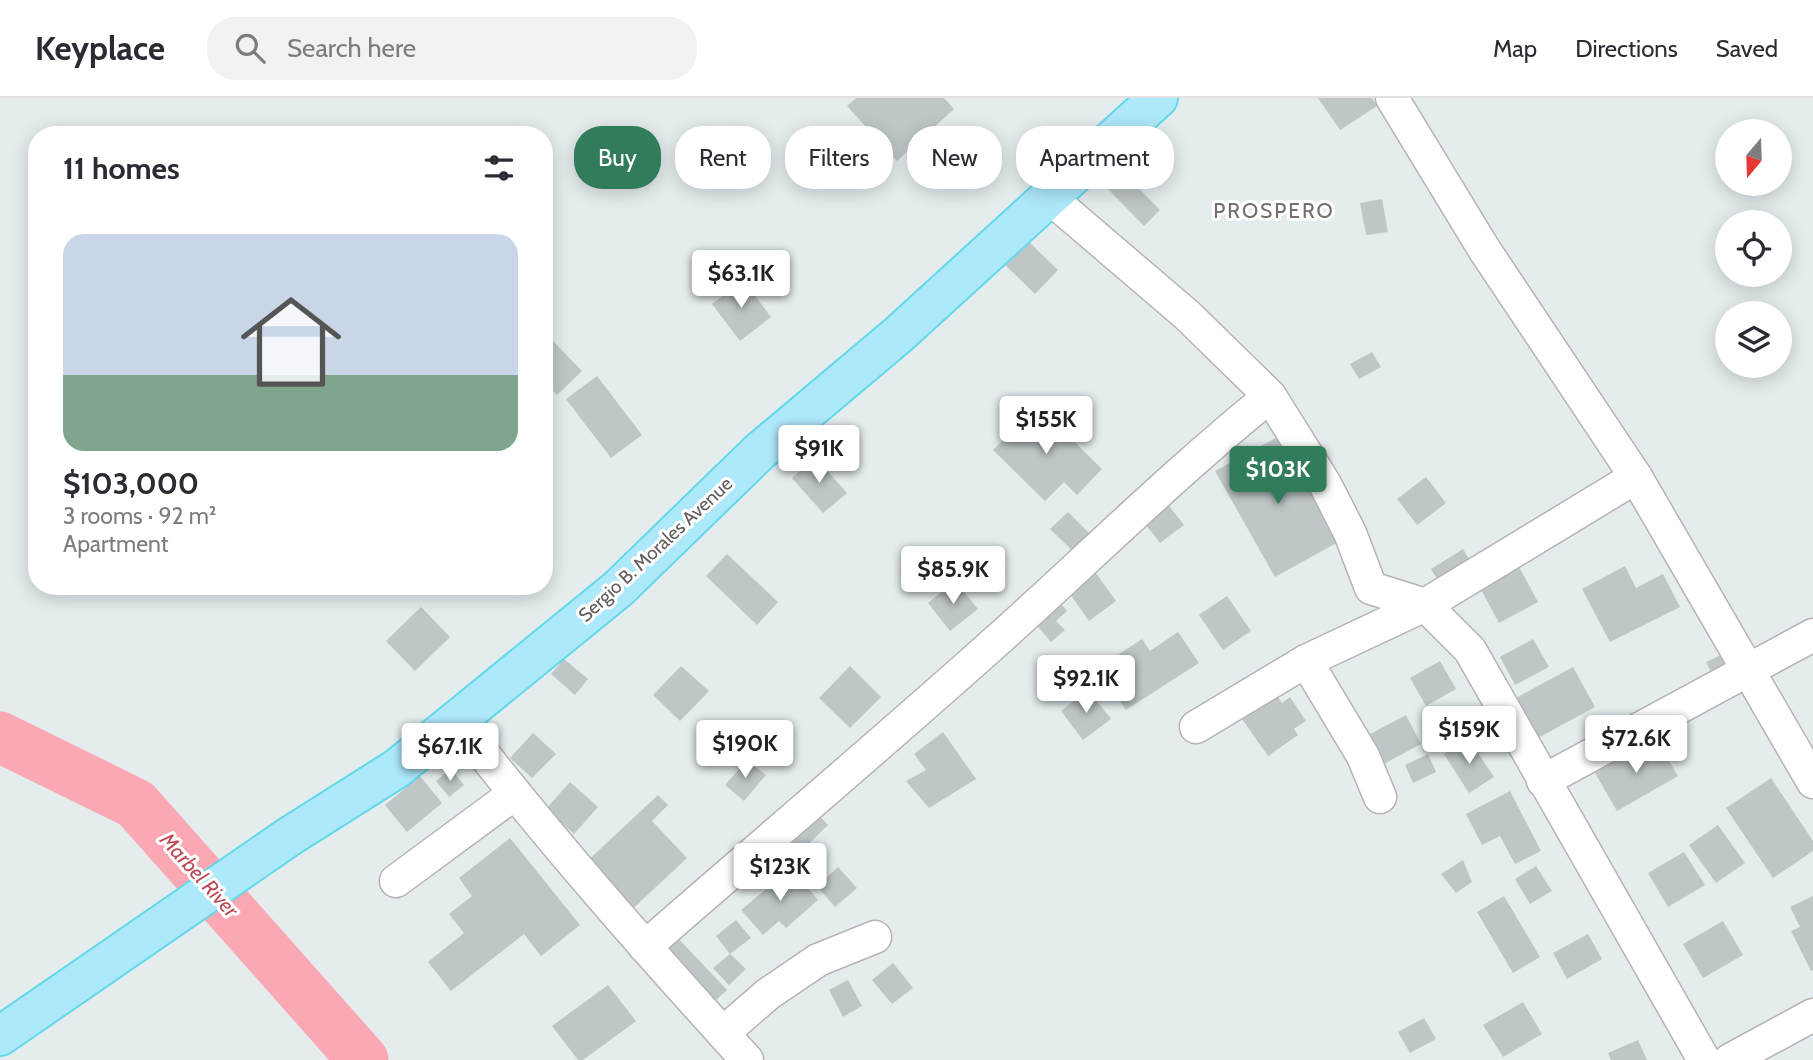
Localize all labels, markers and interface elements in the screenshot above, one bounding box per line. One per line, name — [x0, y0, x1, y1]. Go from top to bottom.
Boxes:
search box — [207, 17, 697, 80]
text: Keyplace — [35, 28, 165, 68]
icon: search — [231, 29, 269, 67]
text: Search here — [287, 32, 416, 64]
text: Map — [1493, 34, 1537, 63]
text: Directions — [1575, 34, 1678, 63]
text: Saved — [1716, 34, 1778, 63]
north arrow — [1715, 119, 1792, 196]
map controls — [1715, 119, 1792, 378]
chip: Buy — [574, 126, 661, 189]
chip: Rent — [675, 126, 771, 189]
chip: Filters — [785, 126, 893, 189]
chip: New — [907, 126, 1002, 189]
chip: Apartment — [1016, 126, 1174, 189]
icon: filters — [480, 149, 518, 187]
text: 11 homes — [63, 150, 180, 187]
district label: PROSPERO — [1213, 198, 1335, 223]
button: locate — [1715, 210, 1792, 287]
pin: $63.1K — [684, 250, 798, 310]
text: $63.1K — [708, 259, 774, 287]
icon: home — [228, 279, 354, 405]
button: layers — [1715, 301, 1792, 378]
pin: $155K — [997, 396, 1095, 456]
text: $155K — [1016, 405, 1076, 433]
pin: $91K — [778, 426, 860, 485]
text: $91K — [794, 434, 844, 462]
pin: $103K — [1229, 446, 1327, 506]
text: $103K — [1246, 455, 1310, 483]
text: $103,000 — [63, 465, 199, 502]
street label: Sergio B. Morales Avenue — [574, 472, 737, 627]
text: 3 rooms · 92 m² — [63, 502, 217, 530]
text: Apartment — [63, 530, 168, 558]
pin: $85.9K — [896, 546, 1010, 606]
text: $85.9K — [917, 555, 989, 583]
pin: $92.1K — [1029, 656, 1143, 715]
text: $92.1K — [1053, 664, 1119, 692]
pin: $159K — [1420, 706, 1518, 766]
text: $159K — [1438, 715, 1500, 743]
pin: $72.6K — [1579, 716, 1693, 775]
pin: $190K — [696, 720, 794, 780]
pin: $67.1K — [393, 724, 507, 783]
text: $72.6K — [1601, 724, 1671, 752]
text: $190K — [712, 729, 778, 757]
text: $67.1K — [418, 732, 482, 760]
water label: Marbel River — [154, 827, 245, 923]
pin: $123K — [731, 844, 829, 903]
text: $123K — [750, 852, 810, 880]

